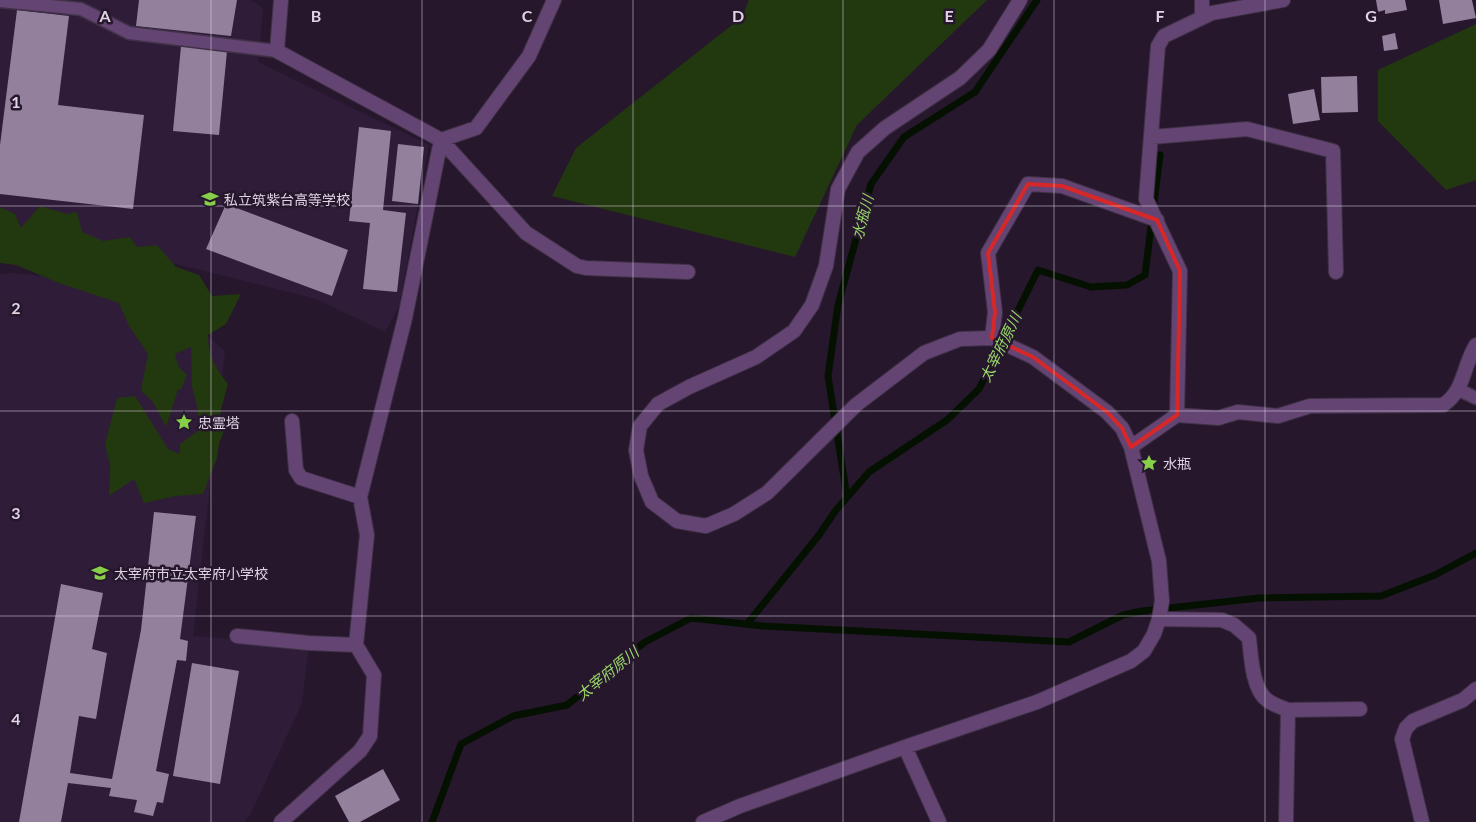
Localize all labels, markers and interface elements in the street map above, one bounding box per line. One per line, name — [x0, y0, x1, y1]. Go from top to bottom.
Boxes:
text: A — [98, 6, 111, 25]
text: B — [311, 6, 321, 25]
text: C — [522, 6, 533, 25]
text: D — [732, 6, 744, 25]
text: E — [944, 6, 954, 25]
text: F — [1155, 6, 1165, 25]
text: G — [1365, 6, 1377, 25]
text: 1 — [11, 92, 21, 111]
school or university icon: 私立筑紫台高等学校 — [200, 189, 220, 209]
place label: 私立筑紫台高等学校 — [224, 191, 350, 208]
water label: 水瓶川 — [847, 191, 877, 241]
text: 2 — [11, 298, 21, 317]
water label: 太宰府原川 — [975, 308, 1025, 385]
place icon: 忠霊塔 — [174, 412, 194, 432]
place label: 忠霊塔 — [198, 414, 240, 431]
place icon: 水瓶 — [1139, 453, 1159, 473]
place label: 水瓶 — [1163, 455, 1191, 472]
text: 3 — [11, 503, 21, 522]
school or university icon: 太宰府市立太宰府小学校 — [90, 563, 110, 583]
place label: 太宰府市立太宰府小学校 — [114, 565, 268, 582]
water label: 太宰府原川 — [572, 641, 643, 704]
text: 4 — [11, 709, 21, 728]

